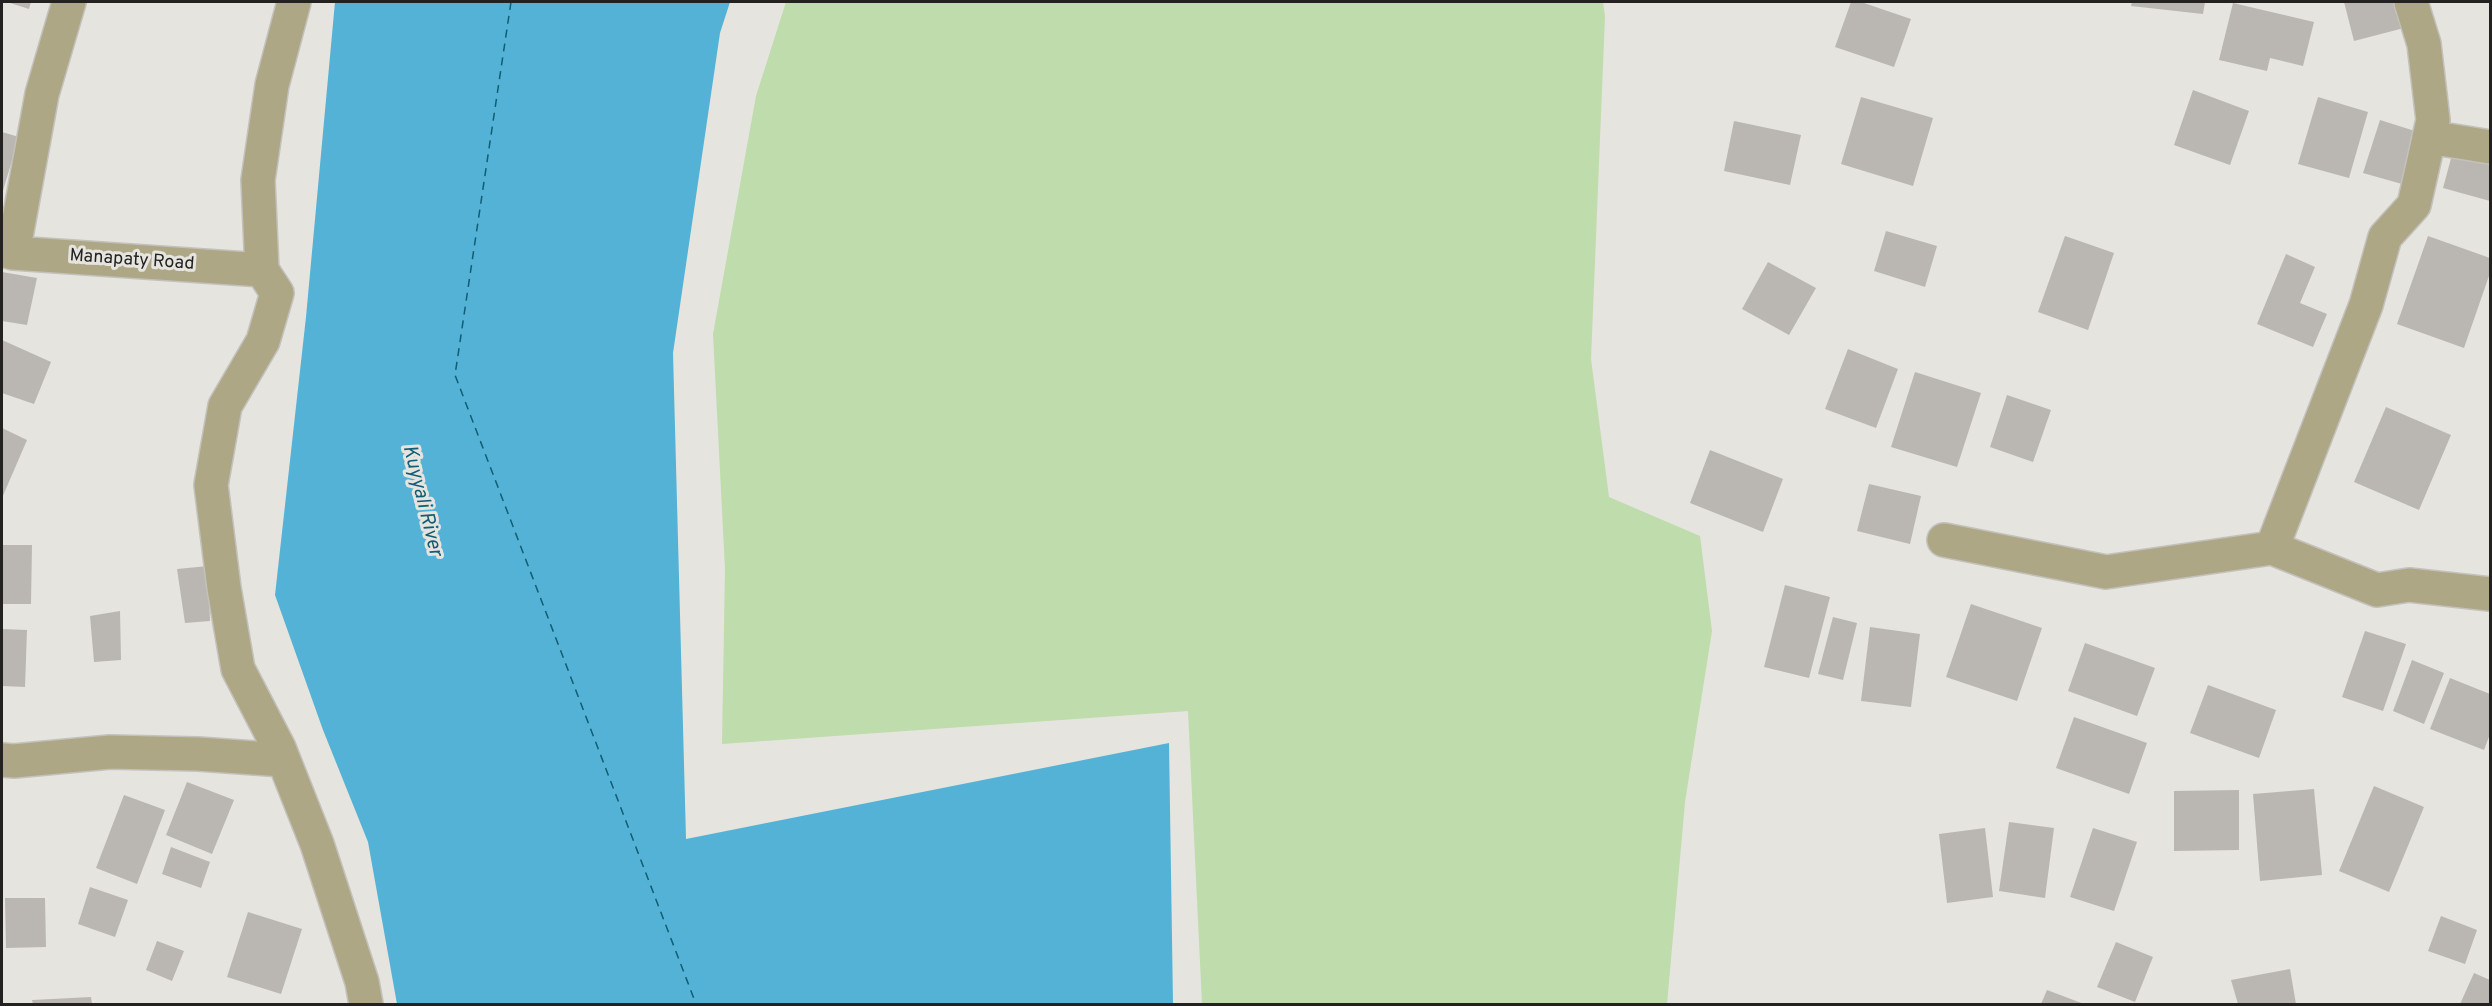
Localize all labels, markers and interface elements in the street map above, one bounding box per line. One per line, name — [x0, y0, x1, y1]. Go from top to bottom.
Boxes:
street label: Manapaty Road — [69, 246, 195, 276]
water label: Kuyyali River — [396, 443, 446, 559]

